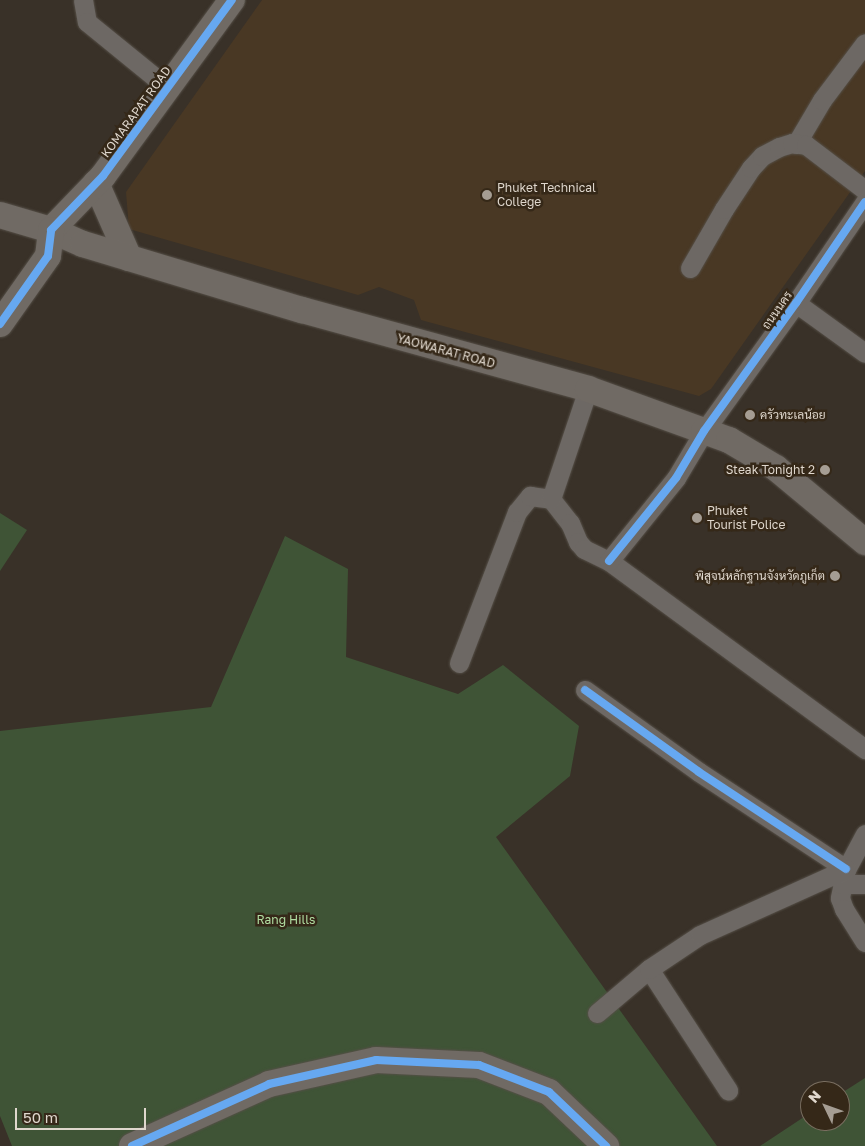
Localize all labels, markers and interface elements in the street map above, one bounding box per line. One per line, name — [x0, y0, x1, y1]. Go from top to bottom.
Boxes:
street label: KOMARAPAT ROAD — [98, 64, 174, 160]
place label: Phuket Technical College — [497, 181, 596, 209]
marker: Phuket Technical College — [481, 189, 493, 201]
street label: ถนนนคร — [759, 288, 795, 332]
street label: YAOWARAT ROAD — [395, 331, 497, 371]
place label: ครัวทะเลน้อย — [760, 408, 826, 422]
marker: ครัวทะเลน้อย — [744, 409, 756, 421]
place label: Steak Tonight 2 — [726, 463, 815, 477]
marker: Steak Tonight 2 — [819, 464, 831, 476]
place label: Phuket Tourist Police — [707, 504, 785, 532]
marker: Phuket Tourist Police — [691, 512, 703, 524]
place label: พิสูจน์หลักฐานจังหวัดภูเก็ต — [695, 569, 825, 583]
marker: พิสูจน์หลักฐานจังหวัดภูเก็ต — [829, 570, 841, 582]
park label: Rang Hills — [257, 913, 315, 927]
north arrow — [800, 1081, 850, 1131]
text: N — [804, 1087, 824, 1106]
scale bar — [18, 1098, 149, 1130]
text: 50 m — [23, 1108, 58, 1126]

